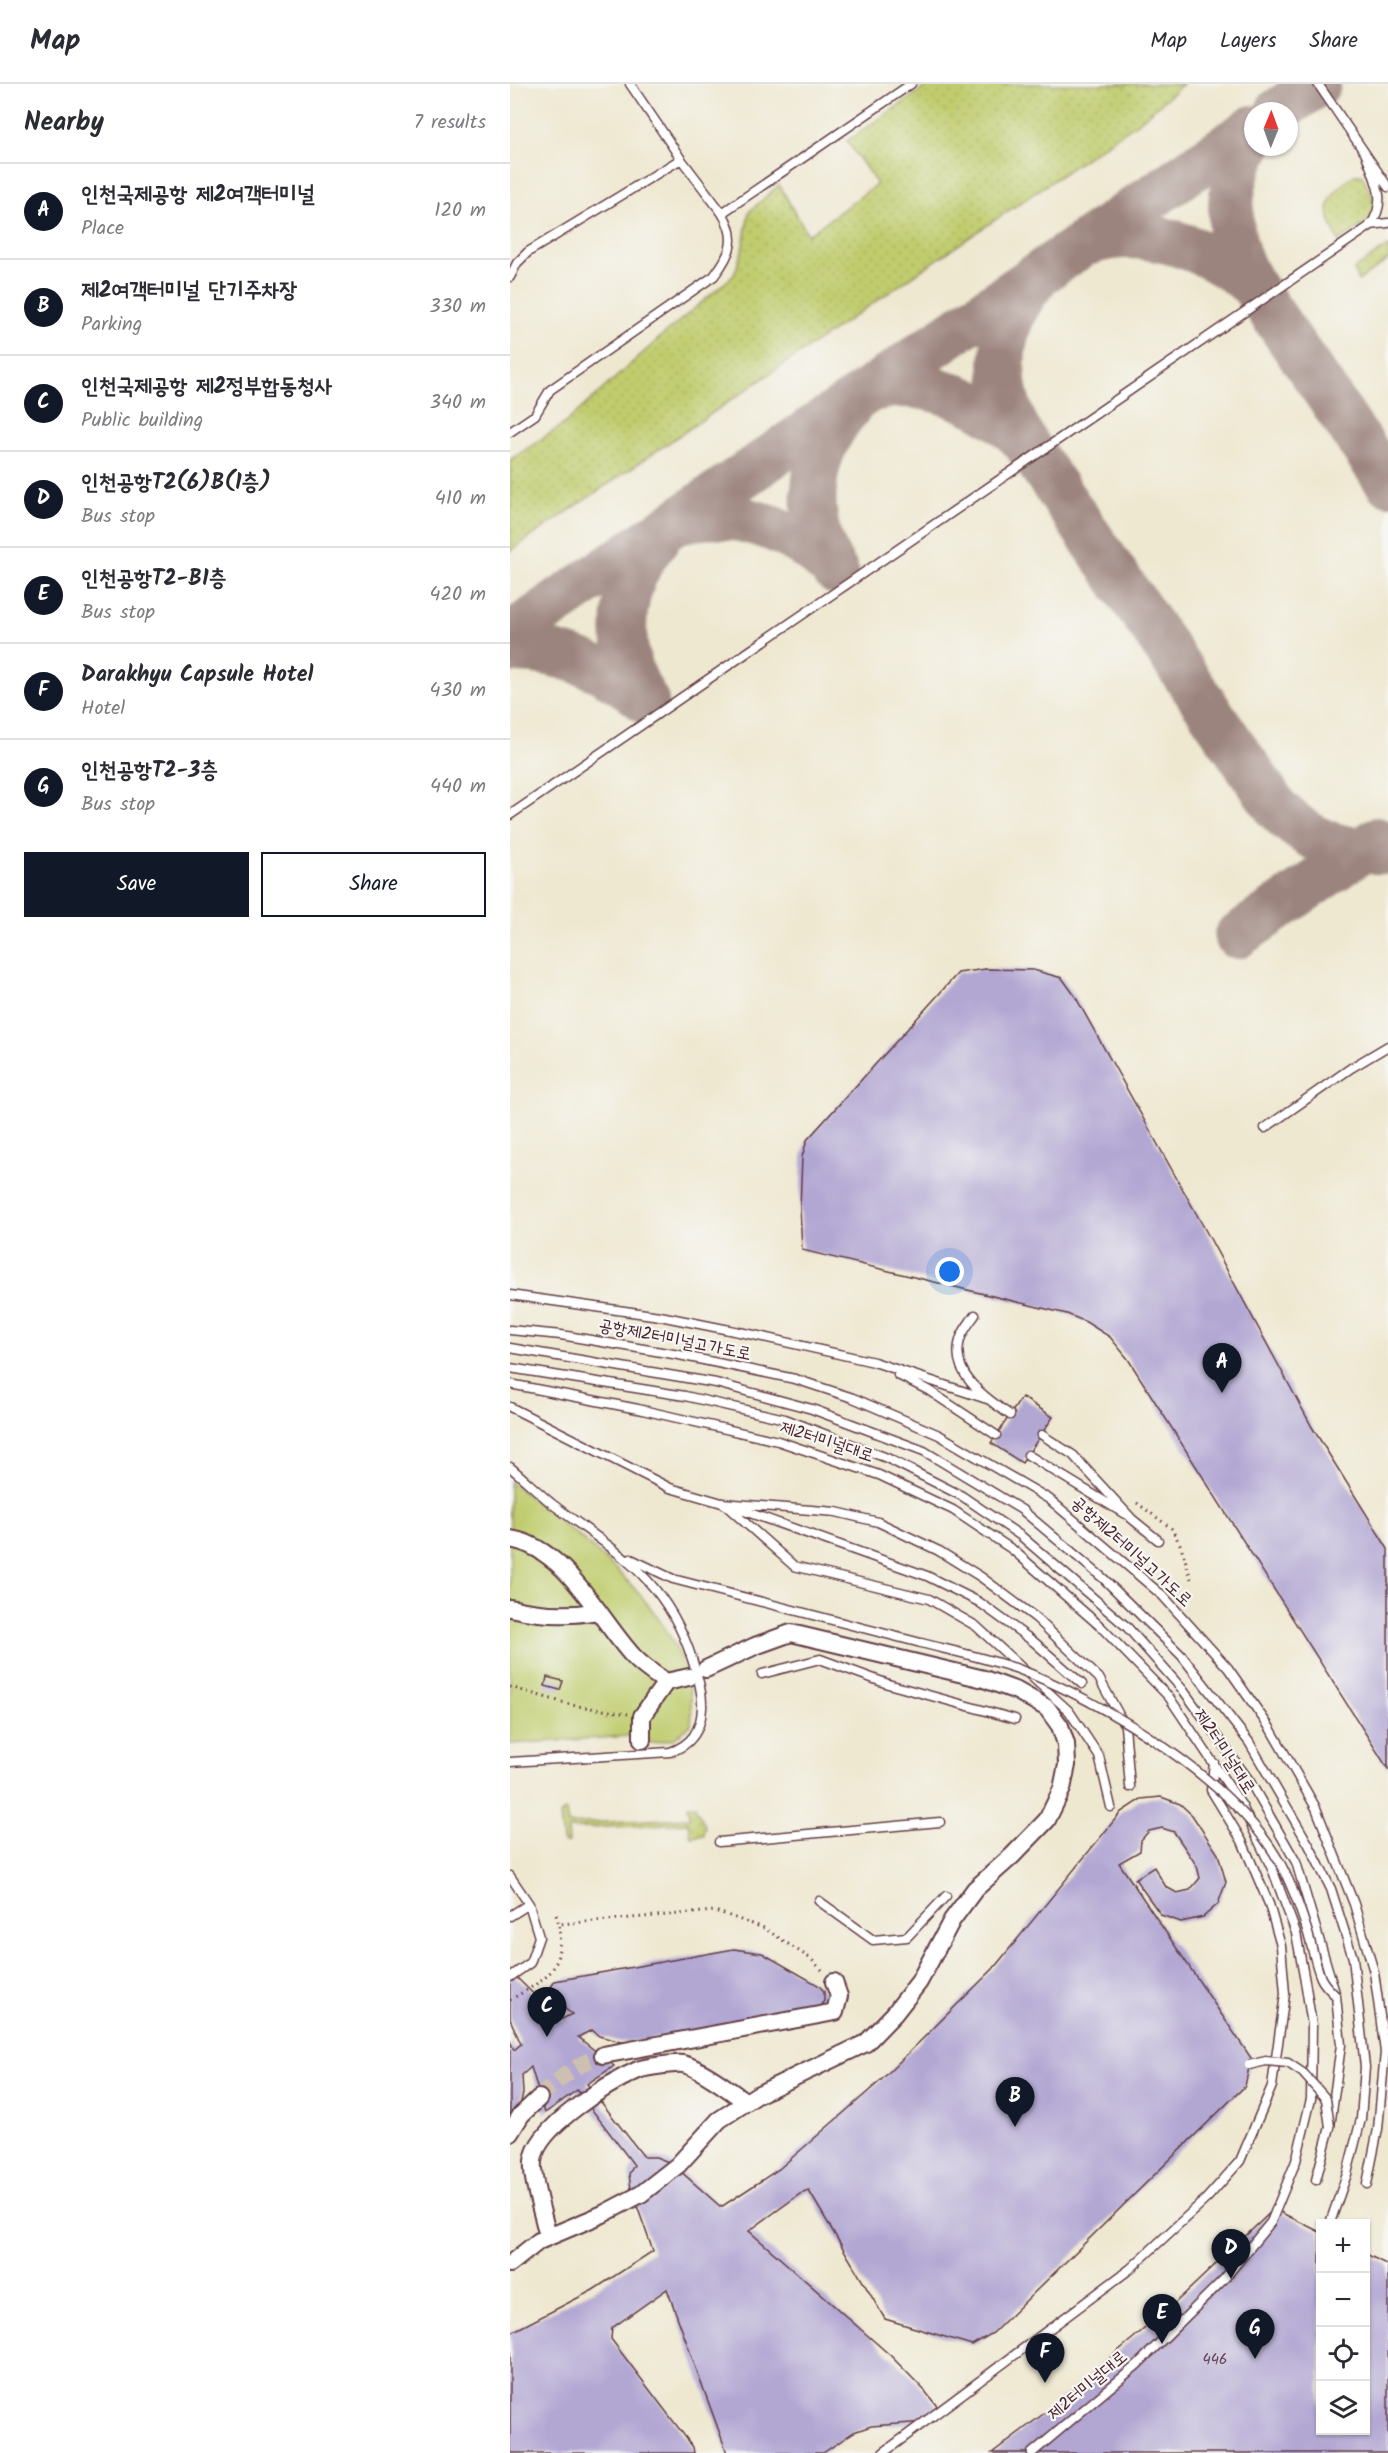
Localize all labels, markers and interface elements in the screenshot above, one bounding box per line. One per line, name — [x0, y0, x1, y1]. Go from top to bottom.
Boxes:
text: Map — [30, 19, 81, 64]
text: Map — [1150, 25, 1187, 58]
text: Layers — [1220, 25, 1276, 58]
text: Share — [1309, 25, 1358, 58]
text: Nearby — [24, 102, 104, 144]
north arrow — [1244, 102, 1298, 156]
text: 7 results — [414, 107, 486, 139]
text: 인천국제공항 제2여객터미널 — [81, 178, 315, 213]
text: A — [37, 195, 50, 227]
text: 120 m — [434, 195, 486, 227]
text: Place — [81, 213, 124, 245]
text: 제2여객터미널 단기주차장 — [81, 274, 297, 309]
text: B — [37, 291, 50, 323]
text: 330 m — [429, 291, 486, 323]
text: Parking — [81, 309, 142, 341]
text: 인천국제공항 제2정부합동청사 — [81, 370, 332, 405]
text: C — [37, 387, 50, 419]
text: 340 m — [430, 387, 486, 419]
text: Public building — [81, 405, 203, 437]
text: 인천공항T2(6)B(1층) — [81, 466, 271, 501]
text: D — [37, 483, 50, 515]
text: 410 m — [435, 483, 486, 515]
text: Bus stop — [81, 501, 155, 533]
text: 인천공항T2-B1층 — [81, 562, 226, 597]
text: E — [38, 579, 49, 611]
text: 420 m — [429, 579, 486, 611]
text: Bus stop — [81, 597, 155, 629]
text: Darakhyu Capsule Hotel — [81, 658, 313, 693]
text: F — [38, 675, 49, 707]
text: 430 m — [430, 675, 486, 707]
text: Hotel — [81, 693, 125, 725]
text: 인천공항T2-3층 — [81, 754, 218, 789]
text: G — [38, 771, 49, 803]
text: 440 m — [430, 771, 486, 803]
text: Bus stop — [81, 789, 155, 821]
button: Save — [24, 852, 249, 917]
button: Share — [261, 852, 486, 917]
your location — [935, 1257, 964, 1286]
street label: 공항제2터미널고가도로 — [596, 1311, 754, 1370]
pin: A — [1202, 1344, 1242, 1393]
street label: 제2터미널대로 — [776, 1414, 877, 1471]
street label: 공항제2터미널고가도로 — [1064, 1489, 1198, 1615]
street label: 제2터미널대로 — [1185, 1703, 1262, 1801]
pin: C — [528, 1988, 567, 2037]
pin: B — [996, 2078, 1034, 2127]
map controls — [1316, 2219, 1370, 2435]
button: + — [1316, 2219, 1370, 2273]
pin: D — [1212, 2230, 1250, 2279]
button: − — [1316, 2273, 1370, 2327]
pin: E — [1142, 2294, 1182, 2344]
pin: G — [1236, 2310, 1274, 2359]
button: locate — [1316, 2327, 1370, 2381]
pin: F — [1026, 2334, 1064, 2383]
street label: 제2터미널대로 — [1041, 2344, 1135, 2429]
house number: 446 — [1203, 2348, 1227, 2372]
button: layers — [1316, 2381, 1370, 2435]

